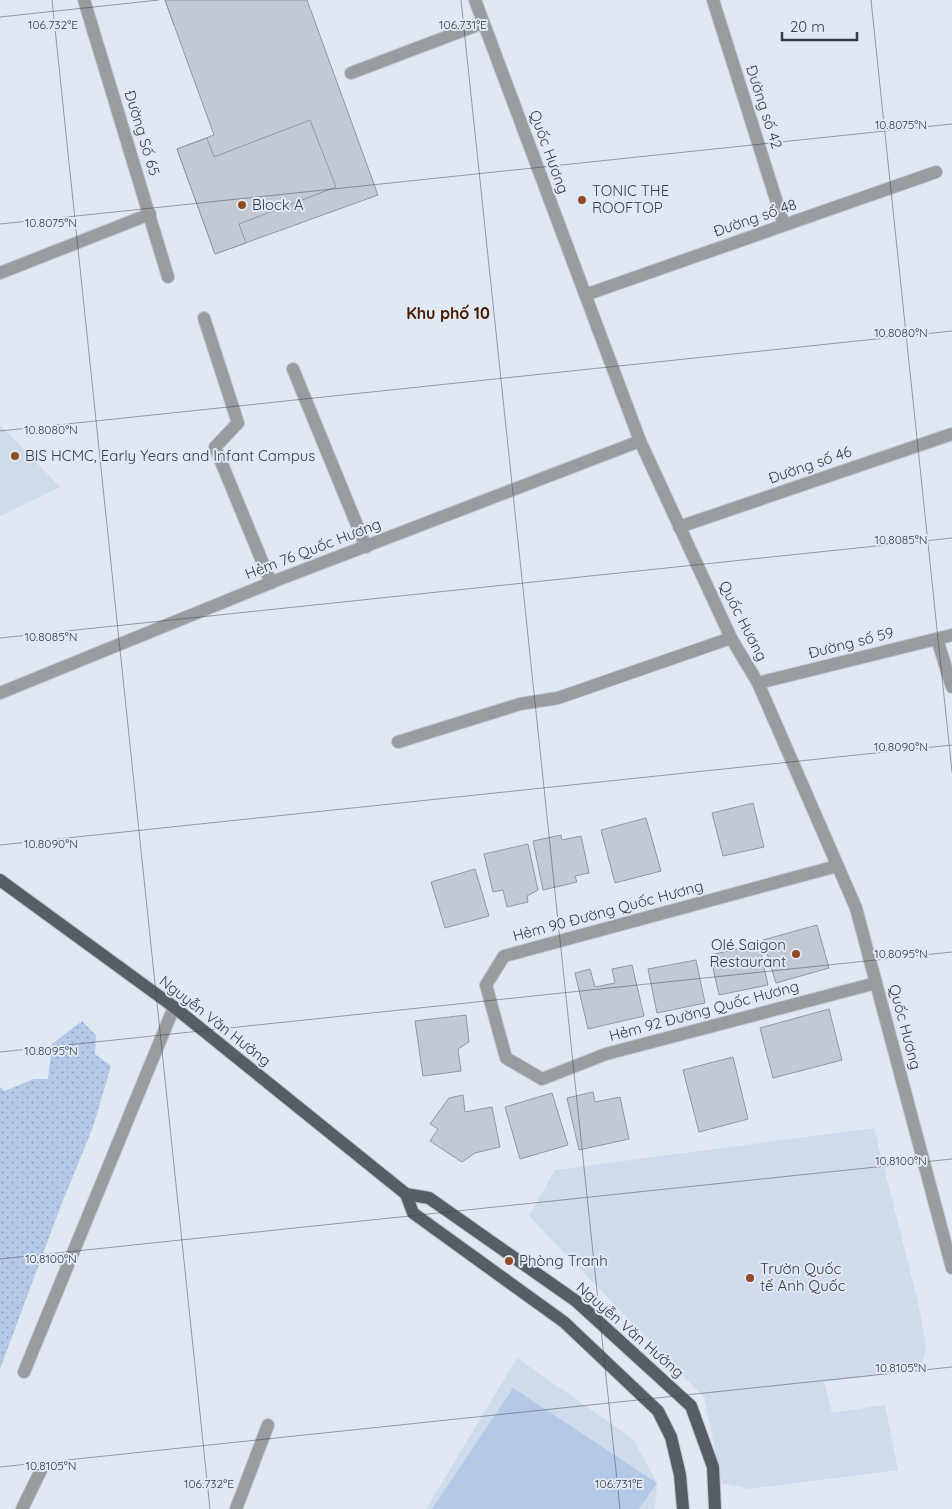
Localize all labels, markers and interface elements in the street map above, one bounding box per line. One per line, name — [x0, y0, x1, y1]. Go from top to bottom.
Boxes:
scale bar — [782, 10, 857, 42]
text: 106.732°E — [28, 17, 78, 32]
text: 106.731°E — [439, 17, 487, 32]
text: 20 m — [790, 17, 825, 36]
street label: Đường số 42 — [742, 63, 787, 151]
street label: Đường Số 65 — [120, 88, 164, 178]
street label: Quốc Hương — [526, 107, 573, 196]
text: 10.8075°N — [875, 117, 927, 132]
place label: TONIC THE ROOFTOP — [592, 181, 669, 217]
marker: TONIC THE ROOFTOP — [576, 194, 588, 206]
street label: Đường số 48 — [711, 194, 799, 241]
place label: Block A — [252, 195, 304, 214]
marker: Block A — [236, 199, 248, 211]
text: 10.8075°N — [25, 215, 77, 230]
district label: Khu phố 10 — [406, 303, 490, 323]
text: 10.8080°N — [874, 325, 928, 340]
text: 10.8080°N — [24, 422, 78, 437]
street label: Đường số 46 — [766, 441, 854, 488]
place label: BIS HCMC, Early Years and Infant Campus — [25, 446, 315, 465]
marker: BIS HCMC, Early Years and Infant Campus — [9, 450, 21, 462]
street label: Hẻm 76 Quốc Hương — [242, 514, 383, 583]
text: 10.8085°N — [874, 532, 928, 547]
street label: Quốc Hương — [715, 577, 772, 664]
street label: Đường số 59 — [806, 623, 896, 662]
text: 10.8085°N — [24, 629, 78, 644]
text: 10.8090°N — [874, 739, 928, 754]
text: 10.8090°N — [24, 836, 78, 851]
street label: Hẻm 90 Đường Quốc Hương — [511, 876, 705, 945]
place label: Olé Saigon Restaurant — [710, 935, 786, 971]
text: 10.8095°N — [874, 946, 928, 961]
marker: Olé Saigon Restaurant — [790, 948, 802, 960]
street label: Nguyễn Văn Hưởng — [156, 971, 275, 1070]
street label: Hẻm 92 Đường Quốc Hương — [607, 976, 801, 1045]
street label: Quốc Hương — [885, 982, 926, 1072]
text: 10.8095°N — [24, 1043, 78, 1058]
text: 10.8100°N — [875, 1153, 927, 1168]
text: 10.8100°N — [25, 1251, 77, 1266]
place label: Phòng Tranh — [519, 1251, 608, 1270]
marker: Phòng Tranh — [503, 1255, 515, 1267]
place label: Trườn Quốc tế Anh Quốc — [760, 1259, 846, 1295]
marker: Trườn Quốc tế Anh Quốc — [744, 1272, 756, 1284]
street label: Nguyễn Văn Hưởng — [573, 1278, 688, 1382]
text: 10.8105°N — [875, 1360, 927, 1375]
text: 10.8105°N — [25, 1458, 77, 1473]
text: 106.732°E — [184, 1476, 234, 1491]
text: 106.731°E — [595, 1476, 643, 1491]

